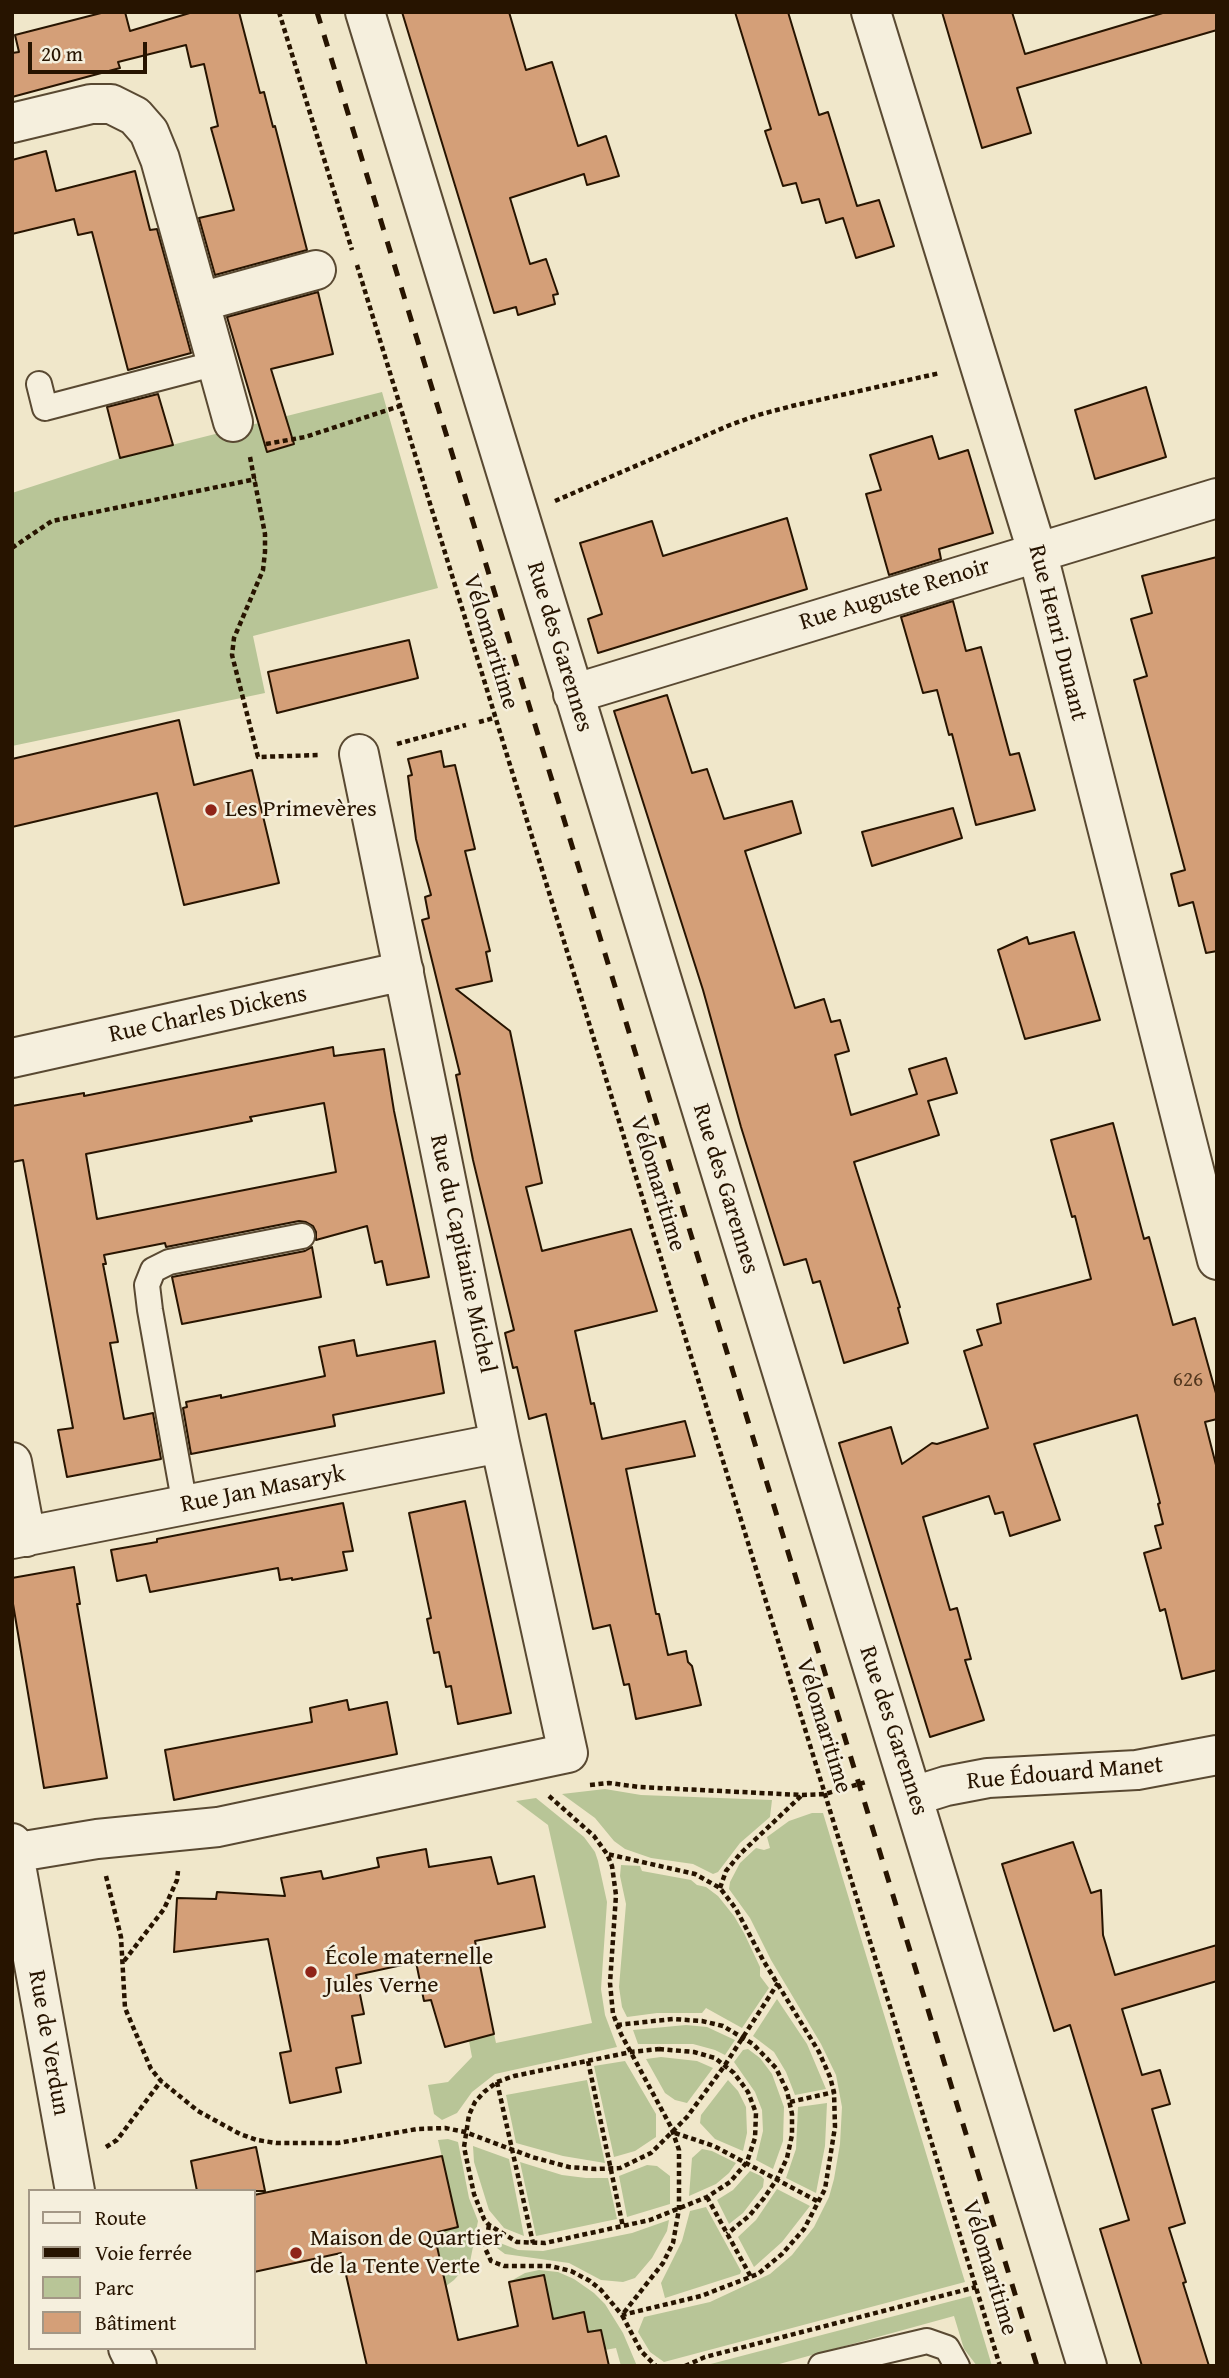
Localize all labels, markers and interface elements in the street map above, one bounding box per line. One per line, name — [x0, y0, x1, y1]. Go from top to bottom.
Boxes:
scale bar — [32, 28, 150, 72]
text: 20 m — [41, 38, 83, 69]
street label: Rue Henri Dunant — [1021, 542, 1093, 724]
street label: Rue Auguste Renoir — [796, 552, 994, 638]
street label: Rue des Garennes — [519, 559, 599, 735]
street label: Vélomaritime — [456, 571, 524, 713]
place label: Les Primevères — [225, 796, 377, 824]
marker: Les Primevères — [203, 802, 219, 818]
street label: Rue Charles Dickens — [106, 980, 310, 1050]
street label: Rue des Garennes — [685, 1101, 765, 1277]
street label: Vélomaritime — [623, 1113, 691, 1255]
street label: Rue du Capitaine Michel — [423, 1132, 501, 1376]
house number: 626 — [1173, 1368, 1203, 1394]
street label: Rue Jan Masaryk — [178, 1460, 348, 1520]
street label: Rue des Garennes — [852, 1643, 934, 1819]
street label: Vélomaritime — [789, 1655, 857, 1797]
street label: Rue Édouard Manet — [966, 1751, 1164, 1797]
place label: École maternelle Jules Verne — [325, 1944, 493, 2000]
marker: École maternelle Jules Verne — [303, 1964, 319, 1980]
street label: Rue de Verdun — [21, 1968, 75, 2118]
legend — [28, 2189, 256, 2350]
street label: Vélomaritime — [955, 2197, 1023, 2339]
text: Route — [95, 2202, 146, 2233]
place label: Maison de Quartier de la Tente Verte — [310, 2225, 503, 2281]
text: Voie ferrée — [95, 2237, 192, 2268]
marker: Maison de Quartier de la Tente Verte — [288, 2245, 304, 2261]
text: Parc — [95, 2272, 134, 2303]
text: Bâtiment — [95, 2307, 176, 2338]

